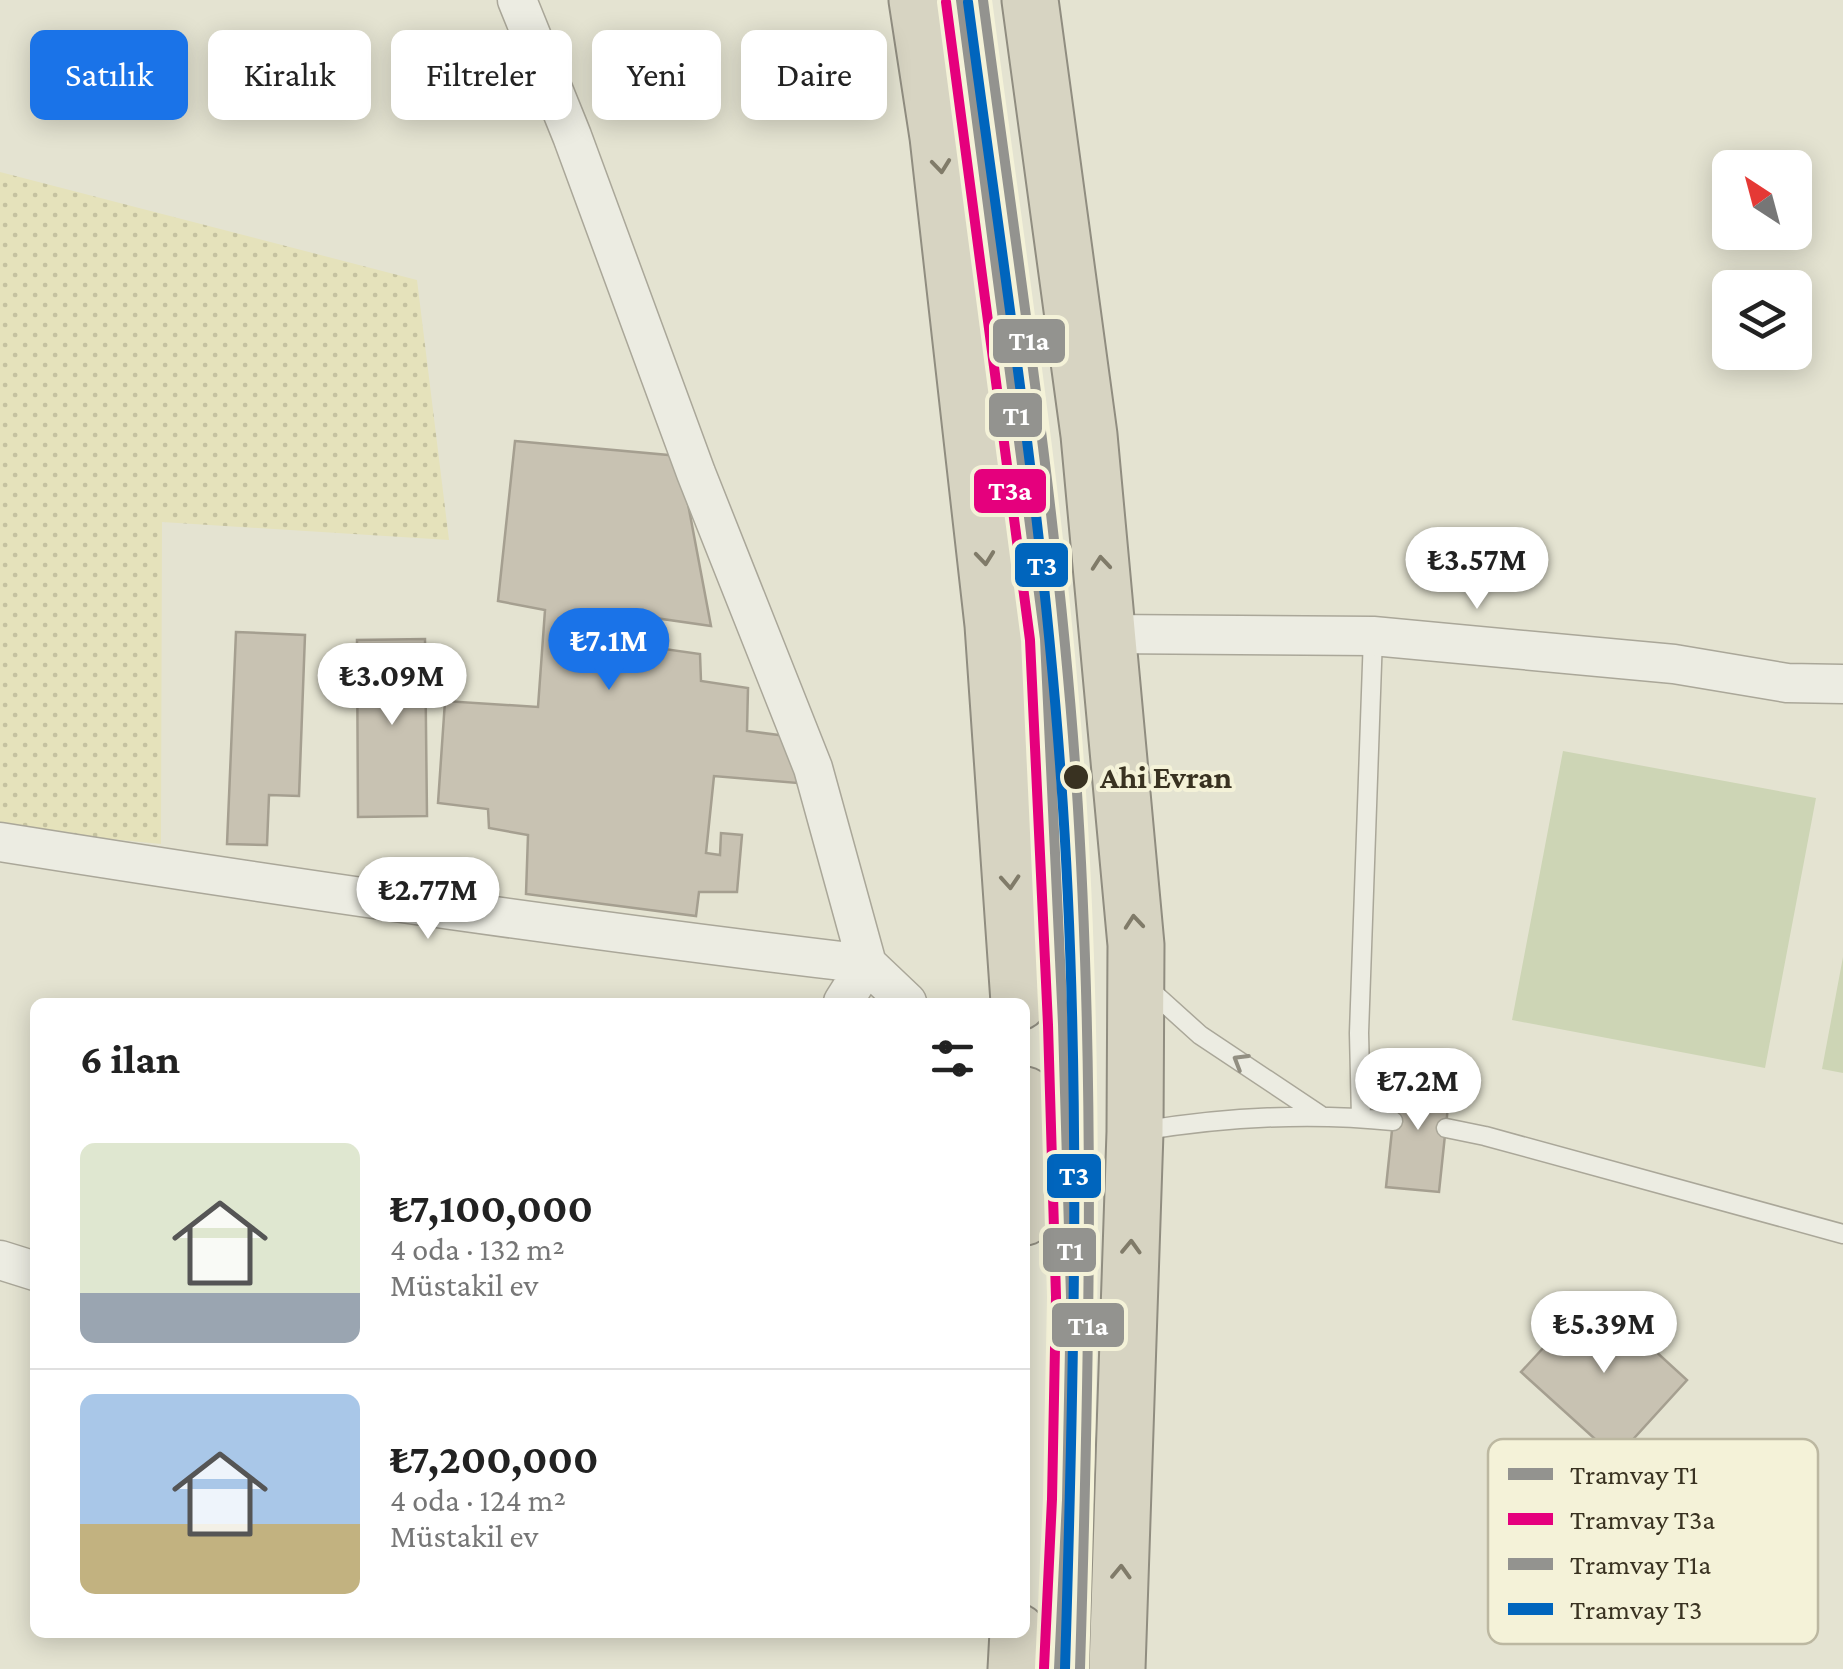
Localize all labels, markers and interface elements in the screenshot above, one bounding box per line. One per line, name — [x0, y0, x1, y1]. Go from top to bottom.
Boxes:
chip: Satılık — [30, 30, 188, 120]
chip: Kiralık — [208, 30, 371, 120]
chip: Filtreler — [391, 30, 572, 120]
chip: Yeni — [592, 30, 721, 120]
chip: Daire — [741, 30, 887, 120]
north arrow — [1712, 150, 1812, 250]
map controls — [1712, 150, 1812, 370]
one-way arrow — [930, 158, 951, 174]
button: layers — [1712, 270, 1812, 370]
line badge: T1a — [991, 317, 1067, 365]
text: T1a — [1009, 325, 1050, 356]
line badge: T1 — [987, 391, 1044, 439]
text: T1 — [1002, 400, 1030, 431]
line badge: T3a — [972, 467, 1048, 515]
text: T3a — [988, 475, 1032, 506]
pin: ₺3.57M — [1396, 527, 1558, 612]
line badge: T3 — [1013, 541, 1070, 589]
text: ₺3.57M — [1427, 541, 1527, 577]
text: T3 — [1027, 550, 1057, 581]
one-way arrow — [974, 551, 995, 567]
one-way arrow — [1090, 555, 1112, 571]
pin: ₺7.1M — [539, 608, 679, 693]
text: ₺7.1M — [570, 622, 648, 658]
pin: ₺3.09M — [311, 643, 473, 728]
text: ₺3.09M — [340, 657, 444, 693]
place label: Ahi Evran — [1099, 759, 1232, 795]
marker: Ahi Evran — [1061, 762, 1091, 792]
pin: ₺2.77M — [347, 857, 509, 942]
text: ₺2.77M — [378, 871, 478, 907]
one-way arrow — [999, 875, 1021, 891]
one-way arrow — [1124, 913, 1145, 929]
icon: filters — [925, 1031, 980, 1086]
text: 6 ilan — [80, 1035, 180, 1082]
pin: ₺7.2M — [1348, 1048, 1488, 1133]
one-way arrow — [1233, 1054, 1251, 1073]
text: ₺7.2M — [1377, 1062, 1459, 1098]
line badge: T3 — [1045, 1152, 1103, 1200]
text: T3 — [1059, 1160, 1089, 1191]
icon: home — [160, 1183, 280, 1303]
text: ₺7,100,000 — [390, 1184, 593, 1231]
line badge: T1 — [1041, 1226, 1098, 1274]
text: 4 oda · 132 m² — [390, 1231, 565, 1267]
text: T1 — [1056, 1235, 1084, 1266]
one-way arrow — [1120, 1238, 1141, 1254]
text: Müstakil ev — [390, 1267, 538, 1303]
pin: ₺5.39M — [1523, 1291, 1685, 1376]
line badge: T1a — [1050, 1301, 1126, 1349]
text: ₺5.39M — [1553, 1305, 1655, 1341]
text: T1a — [1068, 1310, 1109, 1341]
icon: home — [160, 1434, 280, 1554]
text: ₺7,200,000 — [390, 1435, 599, 1482]
legend — [1488, 1439, 1818, 1644]
text: Tramvay T1 — [1570, 1459, 1698, 1490]
text: 4 oda · 124 m² — [390, 1482, 566, 1518]
text: Tramvay T3a — [1570, 1504, 1715, 1535]
text: Müstakil ev — [390, 1518, 538, 1554]
text: Tramvay T1a — [1570, 1549, 1711, 1580]
one-way arrow — [1110, 1563, 1131, 1579]
text: Tramvay T3 — [1570, 1594, 1702, 1625]

